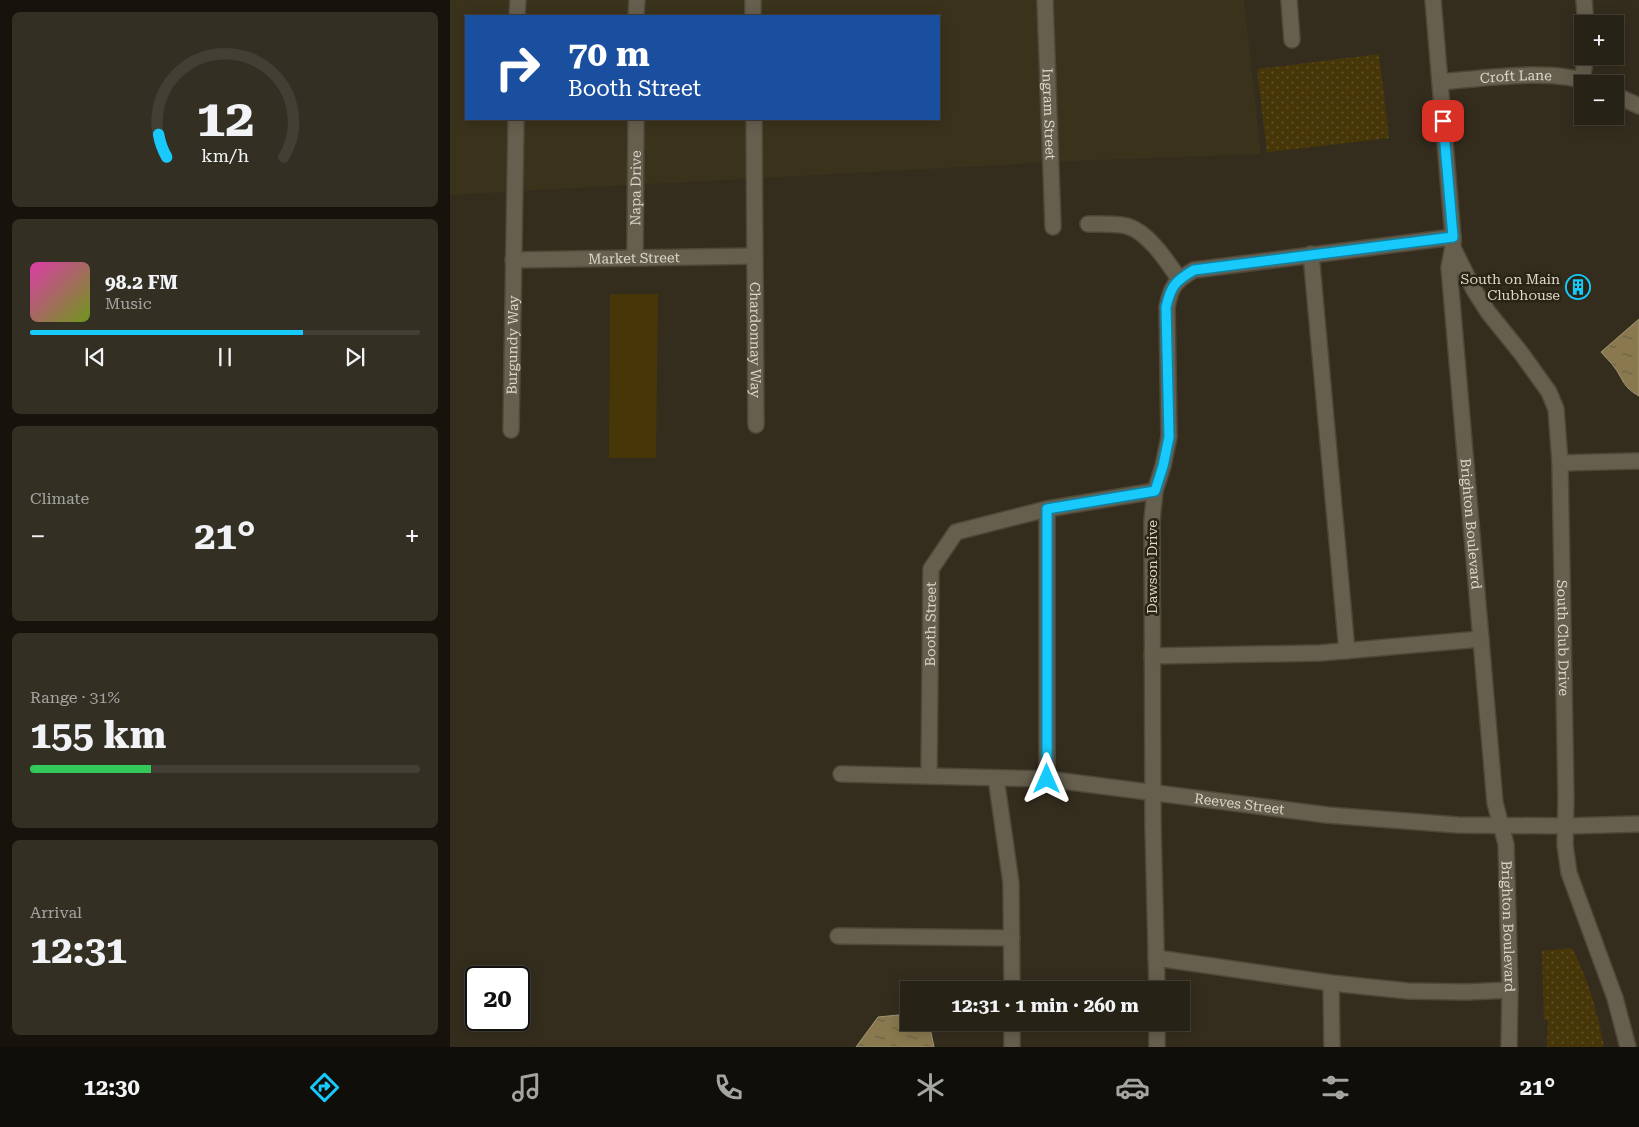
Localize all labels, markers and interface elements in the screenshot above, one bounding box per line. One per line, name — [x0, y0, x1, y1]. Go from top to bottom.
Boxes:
map controls — [1574, 15, 1624, 125]
button: + — [1574, 15, 1624, 65]
text: 70 m — [568, 34, 650, 75]
icon: right — [485, 35, 550, 100]
street label: Croft Lane — [1479, 67, 1553, 86]
street label: Ingram Street — [1039, 68, 1059, 160]
button: − — [1574, 75, 1624, 125]
text: Booth Street — [568, 76, 701, 101]
text: 12 — [196, 88, 254, 149]
pin — [1422, 100, 1464, 142]
icon: arrive — [1429, 107, 1457, 135]
text: km/h — [201, 145, 249, 166]
street label: Napa Drive — [627, 150, 644, 226]
street label: Market Street — [588, 249, 680, 267]
text: 98.2 FM — [105, 271, 178, 294]
place label: South on Main Clubhouse — [1460, 271, 1560, 303]
building icon: South on Main Clubhouse — [1565, 274, 1591, 300]
street label: Chardonnay Way — [747, 282, 764, 399]
text: Music — [105, 294, 152, 313]
street label: Burgundy Way — [504, 295, 521, 395]
icon: previous — [81, 343, 109, 371]
icon: pause — [211, 343, 239, 371]
icon: next — [341, 343, 369, 371]
street label: Brighton Boulevard — [1457, 458, 1485, 590]
text: Climate — [30, 489, 89, 508]
text: 21° — [194, 514, 256, 558]
text: − — [30, 520, 46, 553]
text: + — [404, 520, 420, 553]
street label: Dawson Drive — [1144, 520, 1160, 614]
street label: South Club Drive — [1554, 580, 1572, 697]
street label: Booth Street — [922, 582, 939, 666]
text: Range · 31% — [30, 688, 120, 707]
text: 155 km — [30, 713, 166, 757]
position arrow — [1020, 752, 1072, 804]
street label: Reeves Street — [1193, 790, 1285, 817]
street label: Brighton Boulevard — [1498, 860, 1518, 992]
text: Arrival — [30, 903, 82, 922]
text: 12:31 — [30, 928, 127, 972]
speed limit sign: 20 — [465, 966, 530, 1031]
text: 12:31 · 1 min · 260 m — [951, 994, 1139, 1017]
icon: directions — [307, 1070, 342, 1105]
icon: music — [509, 1070, 544, 1105]
icon: phone — [711, 1070, 746, 1105]
icon: climate — [913, 1070, 948, 1105]
icon: car — [1115, 1070, 1150, 1105]
icon: filters — [1318, 1070, 1353, 1105]
text: 12:30 — [84, 1075, 140, 1100]
text: 21° — [1520, 1075, 1555, 1100]

